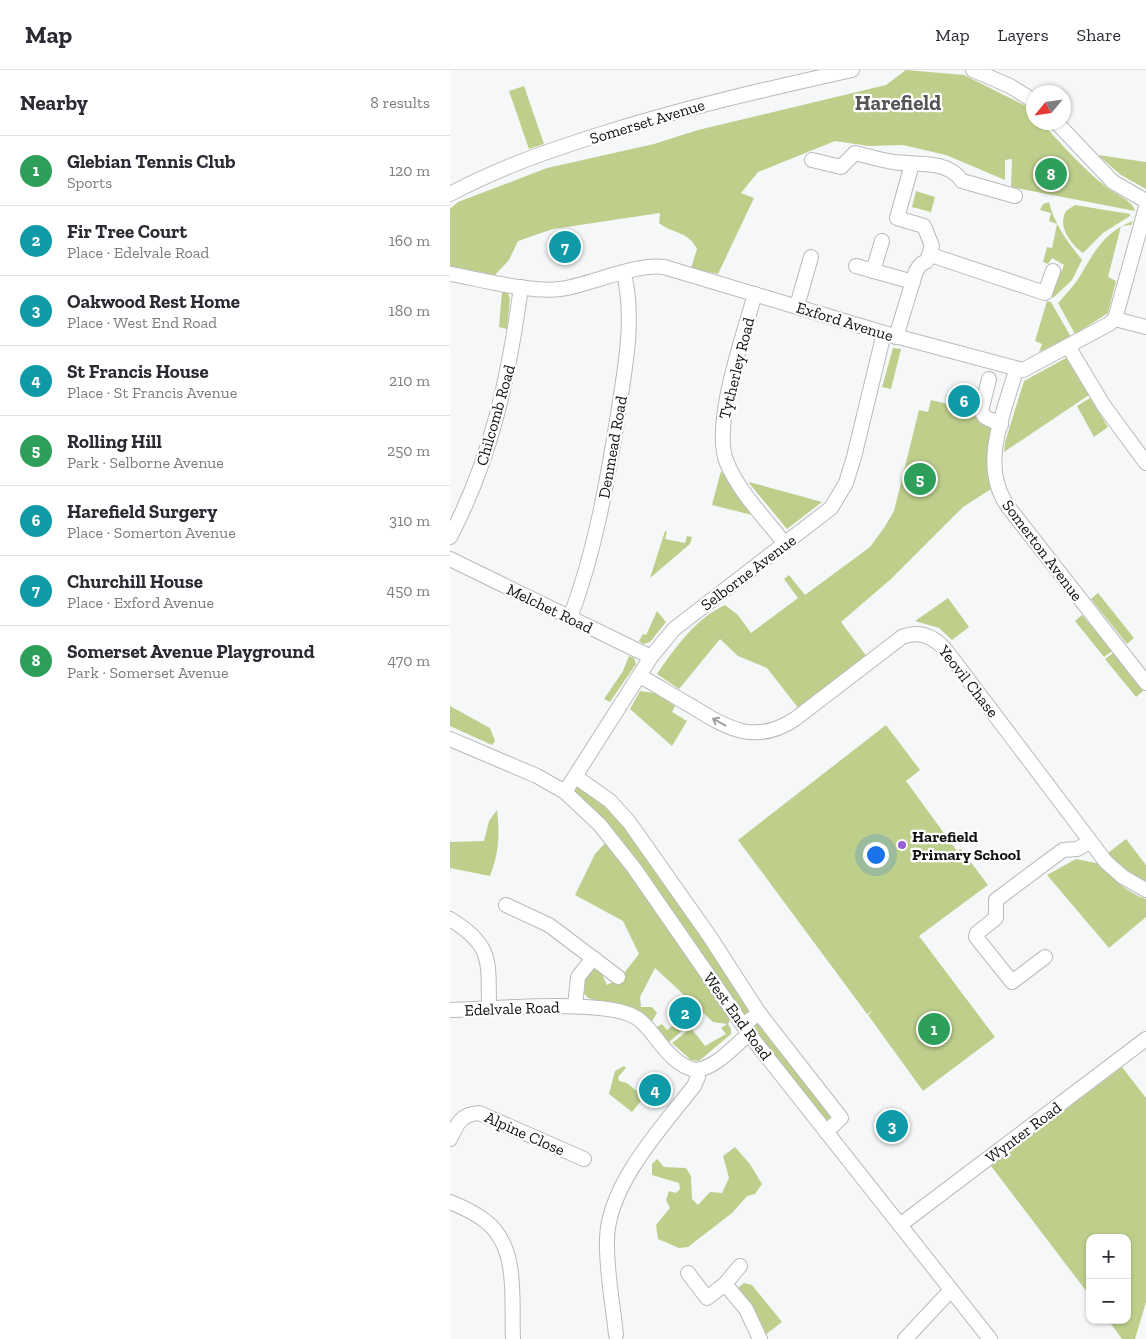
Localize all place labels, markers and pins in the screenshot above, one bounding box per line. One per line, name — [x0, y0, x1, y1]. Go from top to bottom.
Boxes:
pin: 8 — [1035, 155, 1067, 193]
pin: 7 — [549, 228, 581, 266]
pin: 6 — [948, 382, 980, 420]
pin: 5 — [904, 460, 936, 498]
place label: Harefield Primary School — [912, 827, 1021, 864]
marker: Harefield Primary School — [896, 839, 908, 851]
pin: 2 — [669, 994, 701, 1032]
pin: 1 — [918, 1010, 950, 1048]
pin: 4 — [639, 1071, 671, 1109]
pin: 3 — [876, 1107, 908, 1145]

